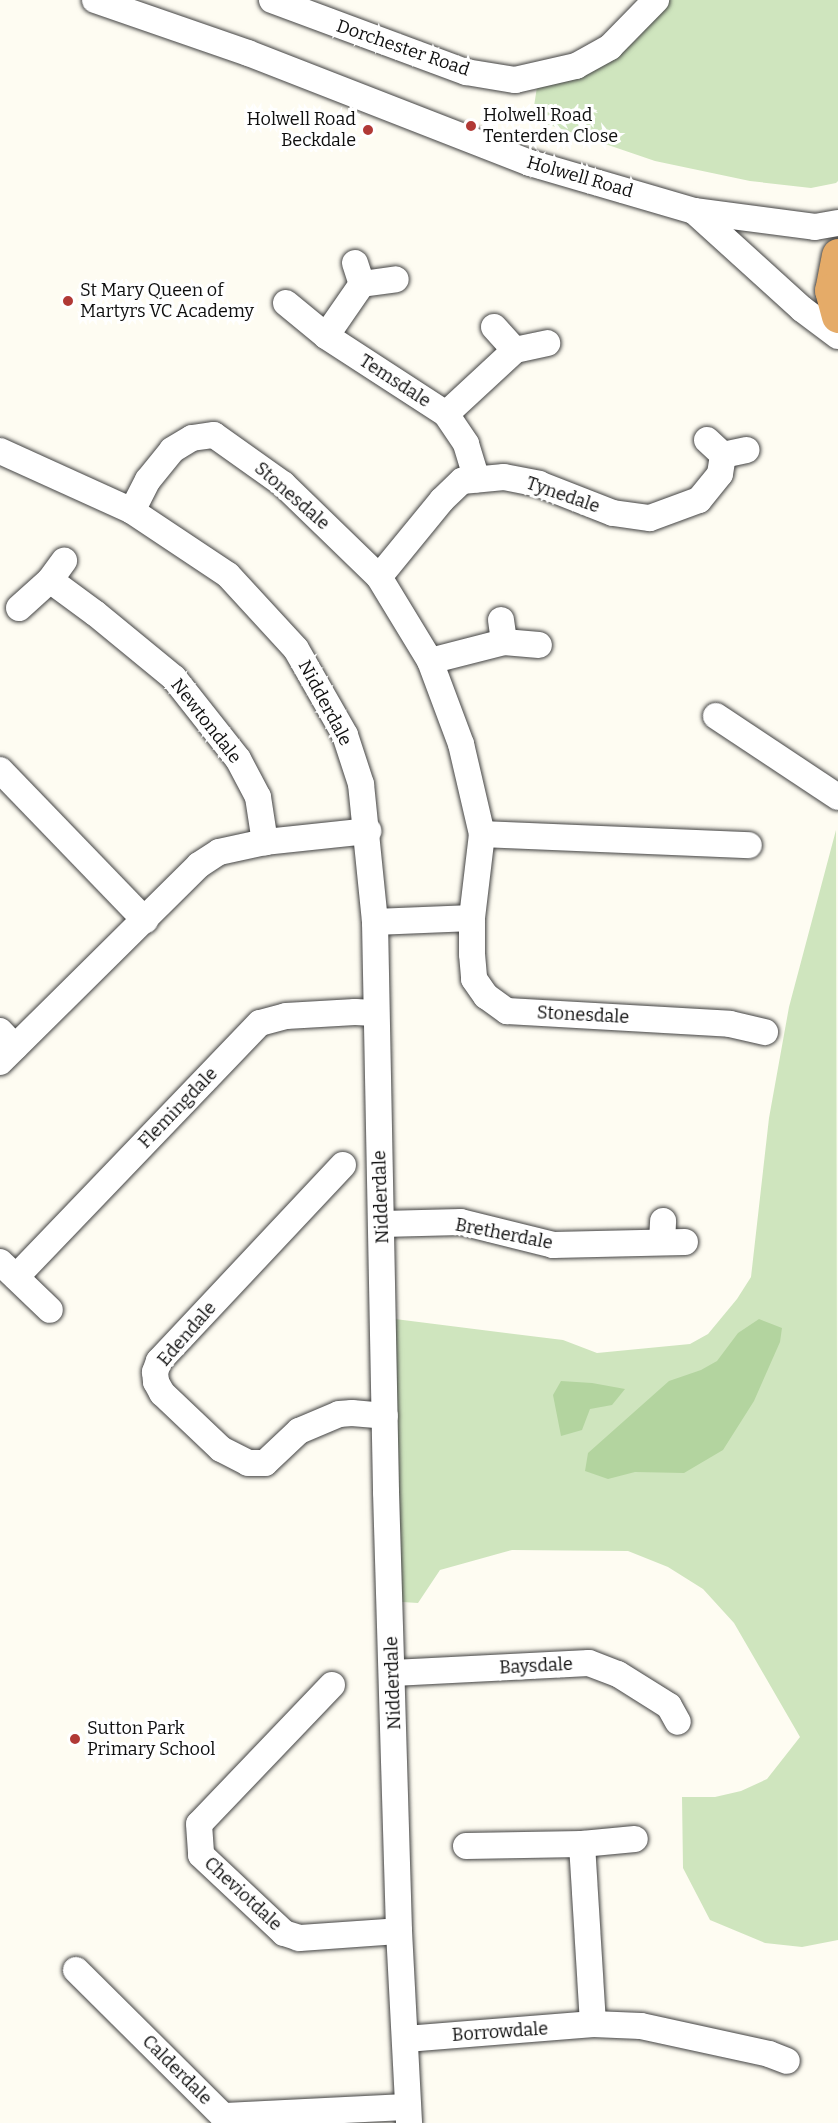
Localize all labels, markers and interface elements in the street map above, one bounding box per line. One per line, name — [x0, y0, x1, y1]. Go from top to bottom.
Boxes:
street label: Dorchester Road — [334, 15, 472, 81]
place label: Holwell Road Tenterden Close — [483, 105, 618, 148]
place label: Holwell Road Beckdale — [247, 109, 356, 152]
marker: Holwell Road Tenterden Close — [464, 119, 478, 133]
marker: Holwell Road Beckdale — [361, 123, 375, 137]
street label: Holwell Road — [524, 152, 636, 202]
place label: St Mary Queen of Martyrs VC Academy — [80, 280, 254, 322]
marker: St Mary Queen of Martyrs VC Academy — [61, 294, 75, 308]
street label: Temsdale — [355, 350, 435, 412]
street label: Stonesdale — [250, 458, 334, 534]
street label: Tynedale — [523, 472, 603, 518]
street label: Nidderdale — [293, 657, 357, 749]
street label: Newtondale — [166, 674, 246, 768]
street label: Stonesdale — [536, 1002, 630, 1028]
street label: Flemingdale — [134, 1063, 222, 1153]
street label: Nidderdale — [369, 1150, 393, 1244]
street label: Bretherdale — [453, 1214, 555, 1254]
street label: Edendale — [153, 1297, 221, 1371]
street label: Nidderdale — [381, 1636, 405, 1730]
street label: Baysdale — [499, 1653, 573, 1679]
place label: Sutton Park Primary School — [87, 1718, 216, 1760]
marker: Sutton Park Primary School — [68, 1732, 82, 1746]
street label: Cheviotdale — [200, 1853, 286, 1935]
street label: Borrowdale — [451, 2018, 549, 2046]
street label: Calderdale — [138, 2031, 216, 2109]

